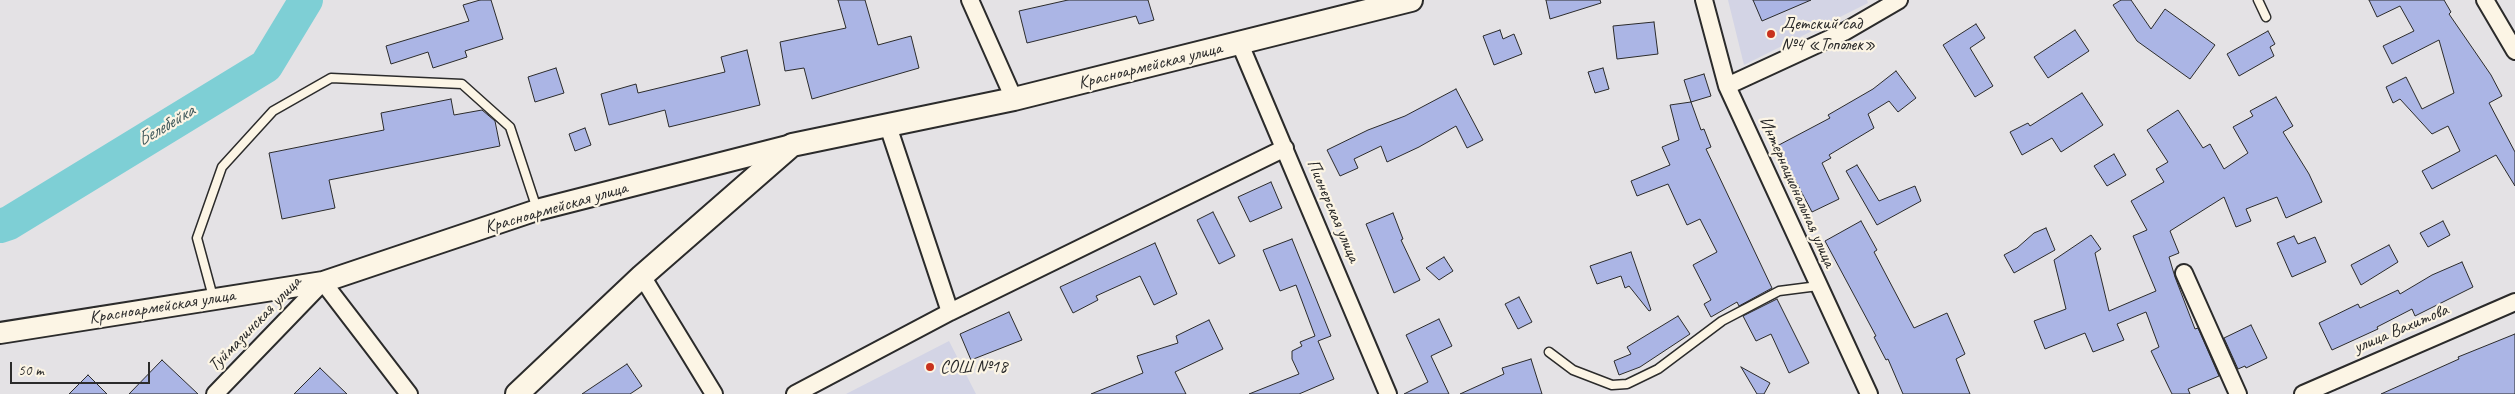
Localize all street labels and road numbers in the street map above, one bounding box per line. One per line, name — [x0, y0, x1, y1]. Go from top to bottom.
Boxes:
street label: Красноармейская улица — [1076, 38, 1224, 94]
street label: Интернациональная улица — [1754, 113, 1840, 271]
street label: Пионерская улица — [1302, 156, 1364, 266]
street label: Красноармейская улица — [482, 177, 630, 239]
street label: Туймазинская улица — [204, 272, 306, 376]
street label: Красноармейская улица — [88, 285, 236, 329]
street label: улица Вахитова — [2350, 299, 2452, 359]

